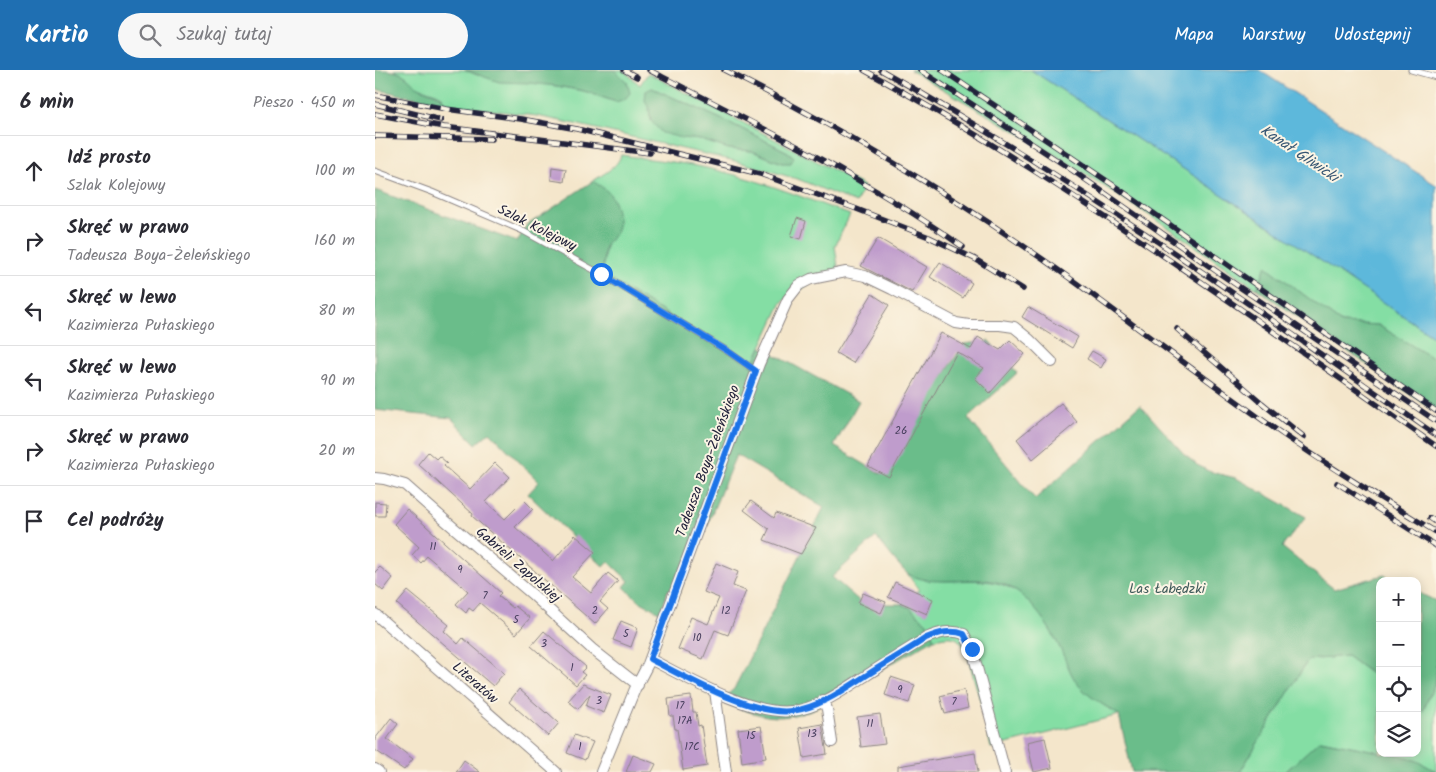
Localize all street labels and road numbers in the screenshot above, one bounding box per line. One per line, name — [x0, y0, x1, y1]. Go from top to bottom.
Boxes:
street label: Szlak Kolejowy — [494, 199, 581, 258]
street label: Tadeusza Boya-Żeleńskiego — [670, 382, 746, 540]
street label: Gabrieli Zapolskiej — [471, 522, 566, 609]
street label: Literatów — [447, 657, 503, 710]

